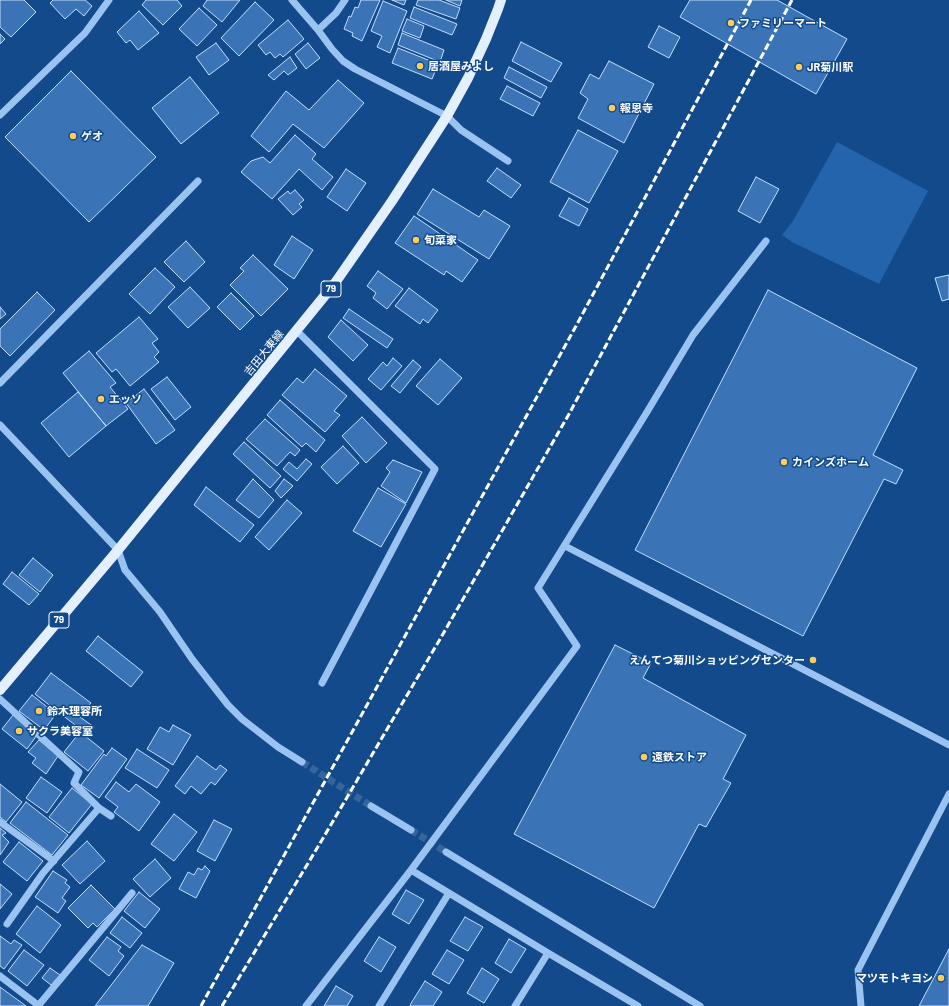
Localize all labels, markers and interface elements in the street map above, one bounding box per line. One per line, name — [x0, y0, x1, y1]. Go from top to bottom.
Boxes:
place label: ファミリーマート — [739, 16, 827, 30]
marker: ファミリーマート — [726, 18, 736, 28]
place label: 居酒屋みよし — [428, 59, 494, 73]
place label: JR菊川駅 — [807, 60, 853, 74]
marker: 居酒屋みよし — [415, 61, 425, 71]
marker: JR菊川駅 — [794, 62, 804, 72]
place label: 報恩寺 — [620, 101, 653, 115]
marker: 報恩寺 — [607, 103, 617, 113]
place label: ゲオ — [81, 129, 103, 143]
marker: ゲオ — [68, 131, 78, 141]
place label: 旬菜家 — [424, 233, 457, 247]
marker: 旬菜家 — [411, 235, 421, 245]
road number: 79 — [321, 281, 341, 297]
street label: 吉田大東線 — [242, 327, 286, 379]
place label: エッソ — [109, 392, 142, 406]
marker: エッソ — [96, 394, 106, 404]
place label: カインズホーム — [792, 455, 869, 469]
marker: カインズホーム — [779, 457, 789, 467]
road number: 79 — [49, 612, 69, 628]
place label: えんてつ菊川ショッピングセンター — [629, 653, 805, 667]
marker: えんてつ菊川ショッピングセンター — [808, 655, 818, 665]
place label: 鈴木理容所 — [47, 704, 102, 718]
marker: 鈴木理容所 — [34, 706, 44, 716]
place label: サクラ美容室 — [27, 724, 93, 738]
marker: サクラ美容室 — [14, 726, 24, 736]
place label: 遠鉄ストア — [652, 750, 707, 764]
marker: 遠鉄ストア — [639, 752, 649, 762]
place label: マツモトキヨシ — [856, 971, 933, 985]
marker: マツモトキヨシ — [936, 973, 946, 983]

